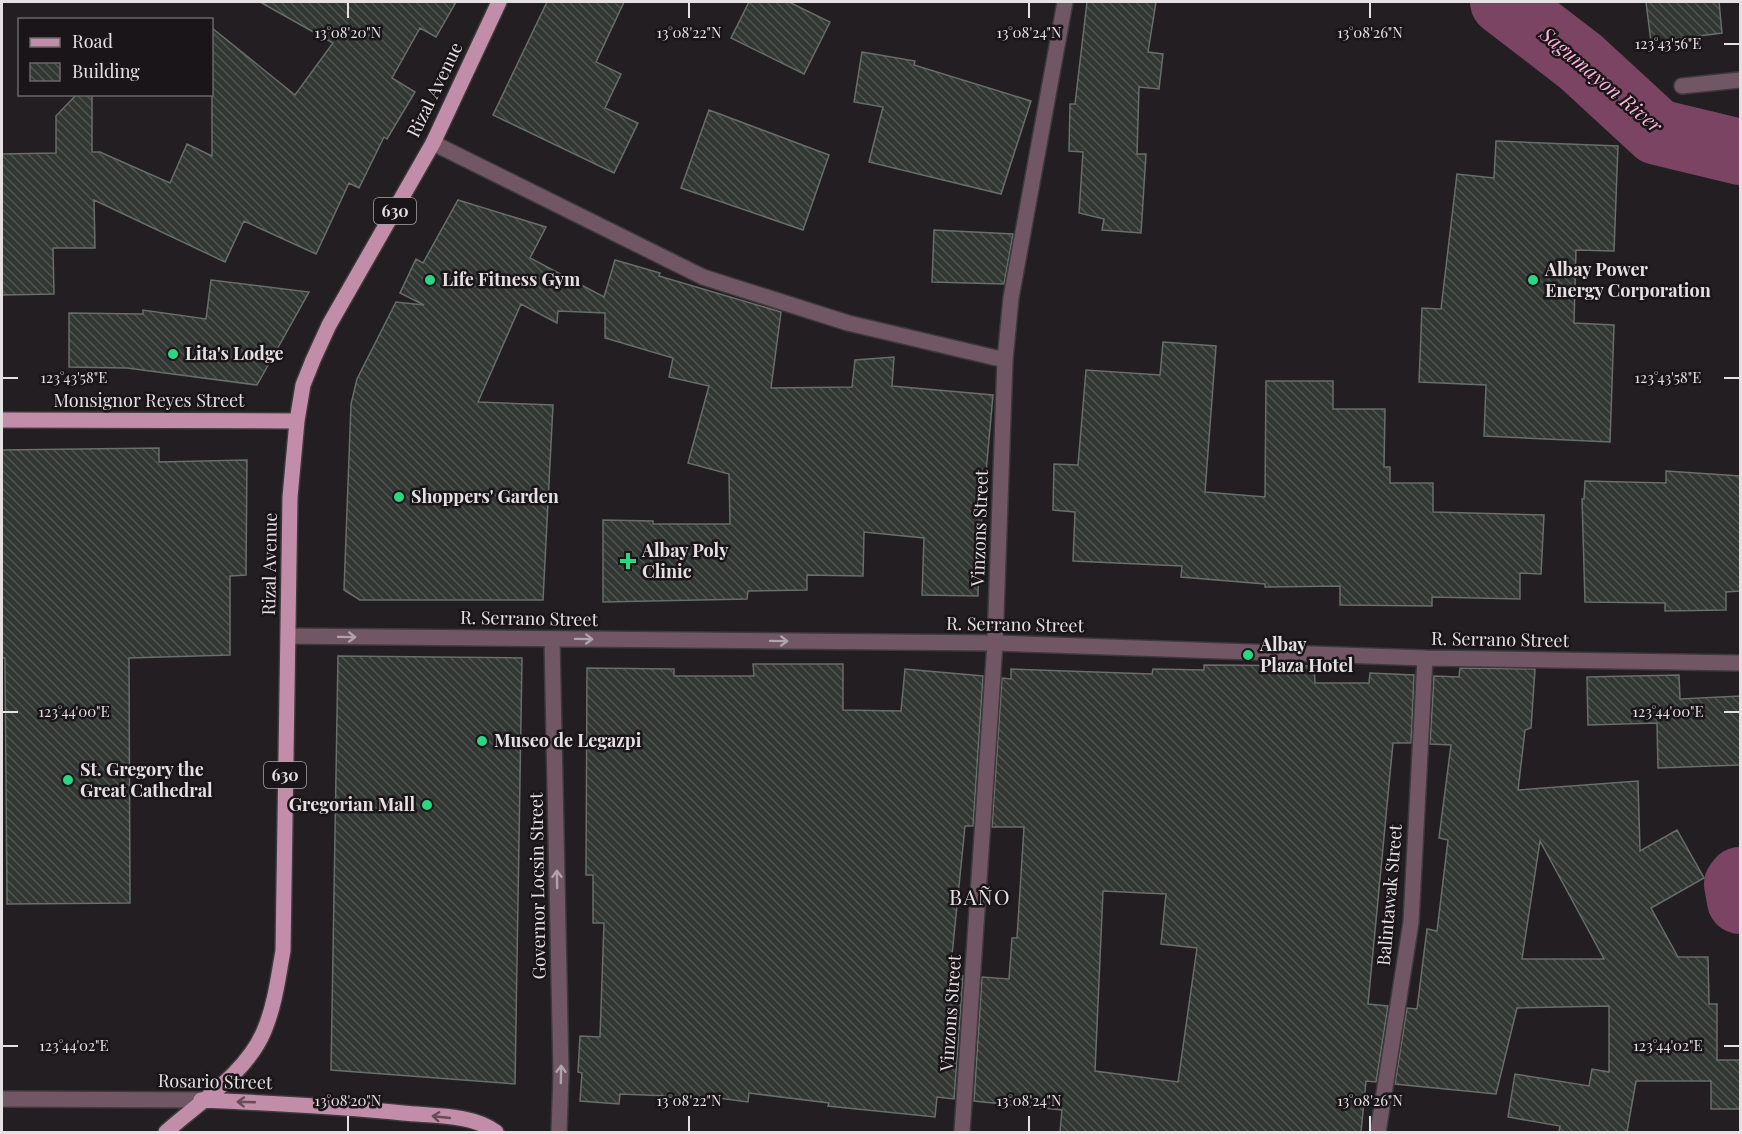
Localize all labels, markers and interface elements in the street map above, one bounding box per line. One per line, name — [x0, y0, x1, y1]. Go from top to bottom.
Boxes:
legend — [18, 18, 213, 96]
water label: Sagumayon River — [1534, 19, 1670, 139]
text: 13°08'20"N — [315, 22, 382, 42]
text: 13°08'22"N — [656, 22, 722, 42]
text: 13°08'24"N — [996, 22, 1062, 42]
text: 13°08'26"N — [1337, 22, 1403, 42]
text: Road — [72, 29, 113, 53]
text: 123°43'56"E — [1635, 33, 1701, 53]
street label: Rizal Avenue — [401, 38, 467, 141]
text: Building — [72, 59, 140, 83]
road number: 630 — [374, 198, 416, 224]
place label: Albay Power Energy Corporation — [1544, 257, 1711, 302]
place label: Life Fitness Gym — [442, 267, 581, 291]
marker: Life Fitness Gym — [423, 273, 437, 287]
marker: Albay Power Energy Corporation — [1526, 273, 1540, 287]
place label: Lita's Lodge — [185, 341, 284, 365]
marker: Lita's Lodge — [166, 347, 180, 361]
text: 123°43'58"E — [41, 367, 107, 387]
text: 123°43'58"E — [1635, 367, 1701, 387]
street label: Monsignor Reyes Street — [54, 388, 245, 412]
street label: Vinzons Street — [965, 469, 993, 588]
place label: Shoppers' Garden — [411, 484, 559, 508]
marker: Shoppers' Garden — [392, 490, 406, 504]
street label: Rizal Avenue — [256, 512, 282, 616]
place label: Albay Poly Clinic — [641, 538, 729, 583]
marker: Albay Poly Clinic — [619, 552, 637, 570]
street label: R. Serrano Street — [460, 605, 599, 631]
street label: R. Serrano Street — [946, 611, 1085, 637]
street label: R. Serrano Street — [1431, 626, 1570, 652]
one-way arrow — [336, 631, 356, 642]
place label: Albay Plaza Hotel — [1259, 632, 1354, 677]
one-way arrow — [573, 633, 593, 645]
one-way arrow — [768, 635, 788, 647]
marker: Albay Plaza Hotel — [1241, 648, 1255, 662]
text: 123°44'00"E — [38, 701, 110, 721]
text: 123°44'00"E — [1632, 701, 1704, 721]
place label: Museo de Legazpi — [494, 728, 642, 752]
marker: Museo de Legazpi — [475, 734, 489, 748]
place label: St. Gregory the Great Cathedral — [80, 757, 213, 802]
road number: 630 — [264, 762, 306, 788]
marker: St. Gregory the Great Cathedral — [61, 773, 75, 787]
place label: Gregorian Mall — [289, 792, 415, 816]
street label: Governor Locsin Street — [523, 792, 551, 980]
marker: Gregorian Mall — [420, 798, 434, 812]
street label: Balintawak Street — [1371, 823, 1407, 967]
one-way arrow — [552, 870, 563, 890]
district label: BAÑO — [949, 882, 1011, 910]
street label: Vinzons Street — [934, 953, 966, 1073]
text: 123°44'02"E — [39, 1035, 109, 1055]
text: 123°44'02"E — [1633, 1035, 1703, 1055]
one-way arrow — [555, 1065, 567, 1085]
street label: Rosario Street — [158, 1068, 273, 1094]
text: 13°08'20"N — [315, 1090, 382, 1110]
text: 13°08'22"N — [656, 1090, 722, 1110]
text: 13°08'24"N — [996, 1090, 1062, 1110]
text: 13°08'26"N — [1337, 1090, 1403, 1110]
one-way arrow — [237, 1096, 257, 1108]
one-way arrow — [431, 1111, 451, 1122]

